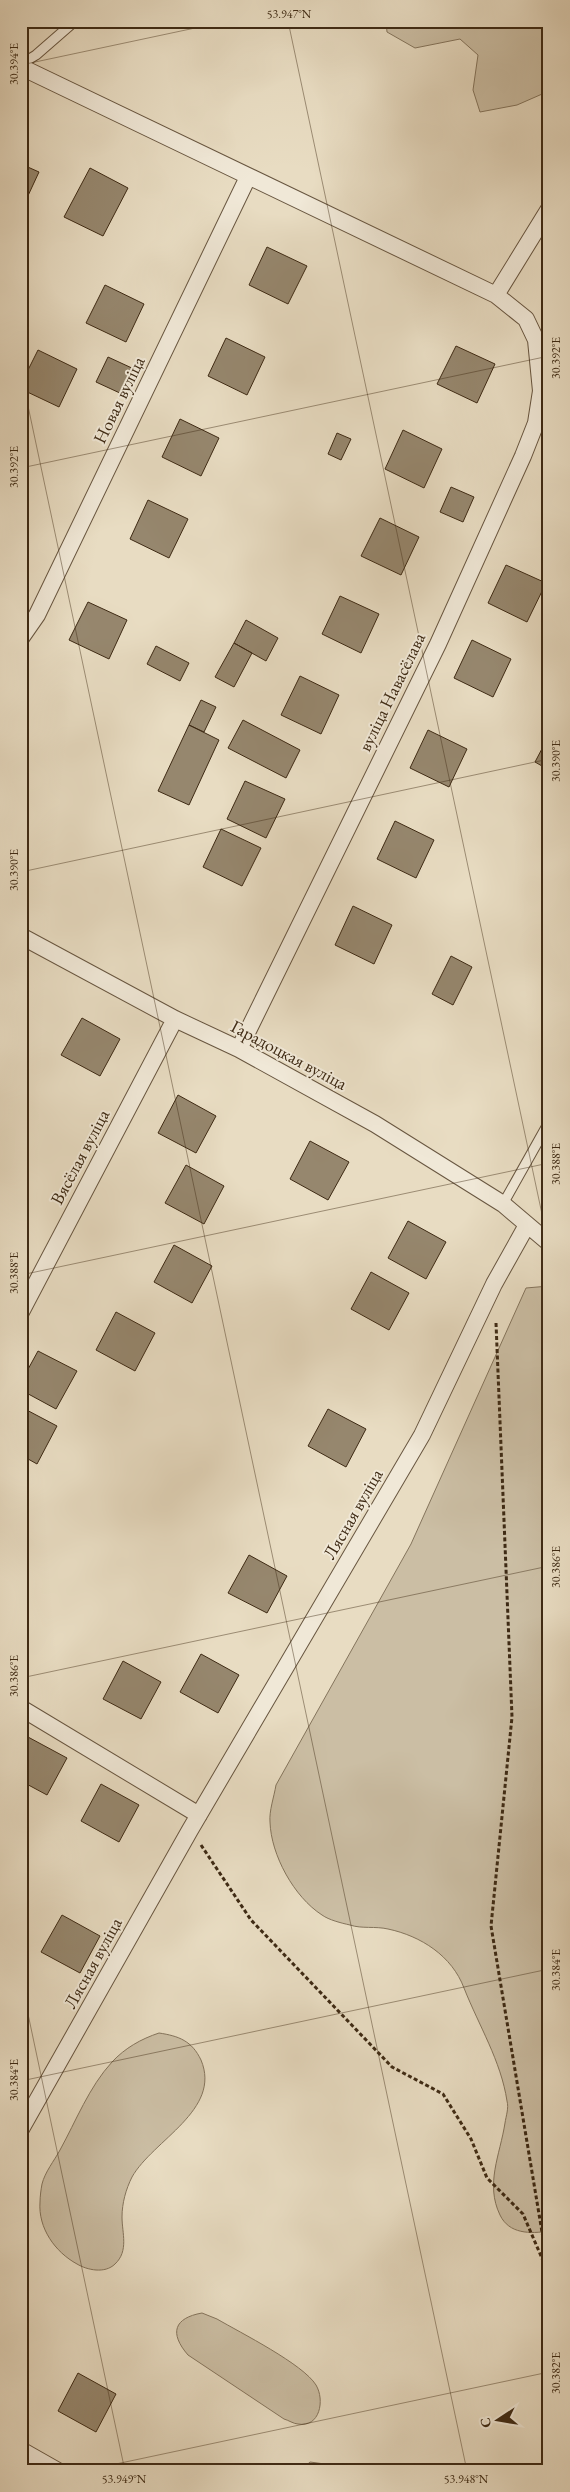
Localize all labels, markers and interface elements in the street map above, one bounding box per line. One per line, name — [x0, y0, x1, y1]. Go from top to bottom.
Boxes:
text: 53.947°N — [267, 6, 312, 22]
text: 30.394°E — [6, 43, 22, 85]
text: 30.392°E — [548, 337, 564, 379]
street label: Новая вуліца — [88, 352, 150, 447]
text: 30.392°E — [6, 446, 22, 488]
street label: вуліца Навасёлава — [353, 628, 431, 755]
text: 30.390°E — [548, 740, 564, 782]
text: 30.390°E — [6, 849, 22, 891]
street label: Гарадоцкая вуліца — [227, 1014, 352, 1095]
street label: Вясёлая вуліца — [45, 1105, 115, 1208]
text: 30.388°E — [548, 1143, 564, 1185]
text: 30.388°E — [6, 1252, 22, 1294]
street label: Лясная вуліца — [318, 1464, 388, 1563]
text: 30.386°E — [548, 1546, 564, 1588]
text: 30.386°E — [6, 1655, 22, 1697]
street label: Лясная вуліца — [58, 1913, 127, 2012]
text: 30.384°E — [548, 1949, 564, 1991]
text: 30.384°E — [6, 2059, 22, 2101]
text: 30.382°E — [548, 2352, 564, 2394]
north arrow — [472, 2394, 522, 2444]
text: С — [475, 2416, 495, 2429]
text: 53.949°N — [102, 2471, 147, 2487]
text: 53.948°N — [444, 2471, 489, 2487]

